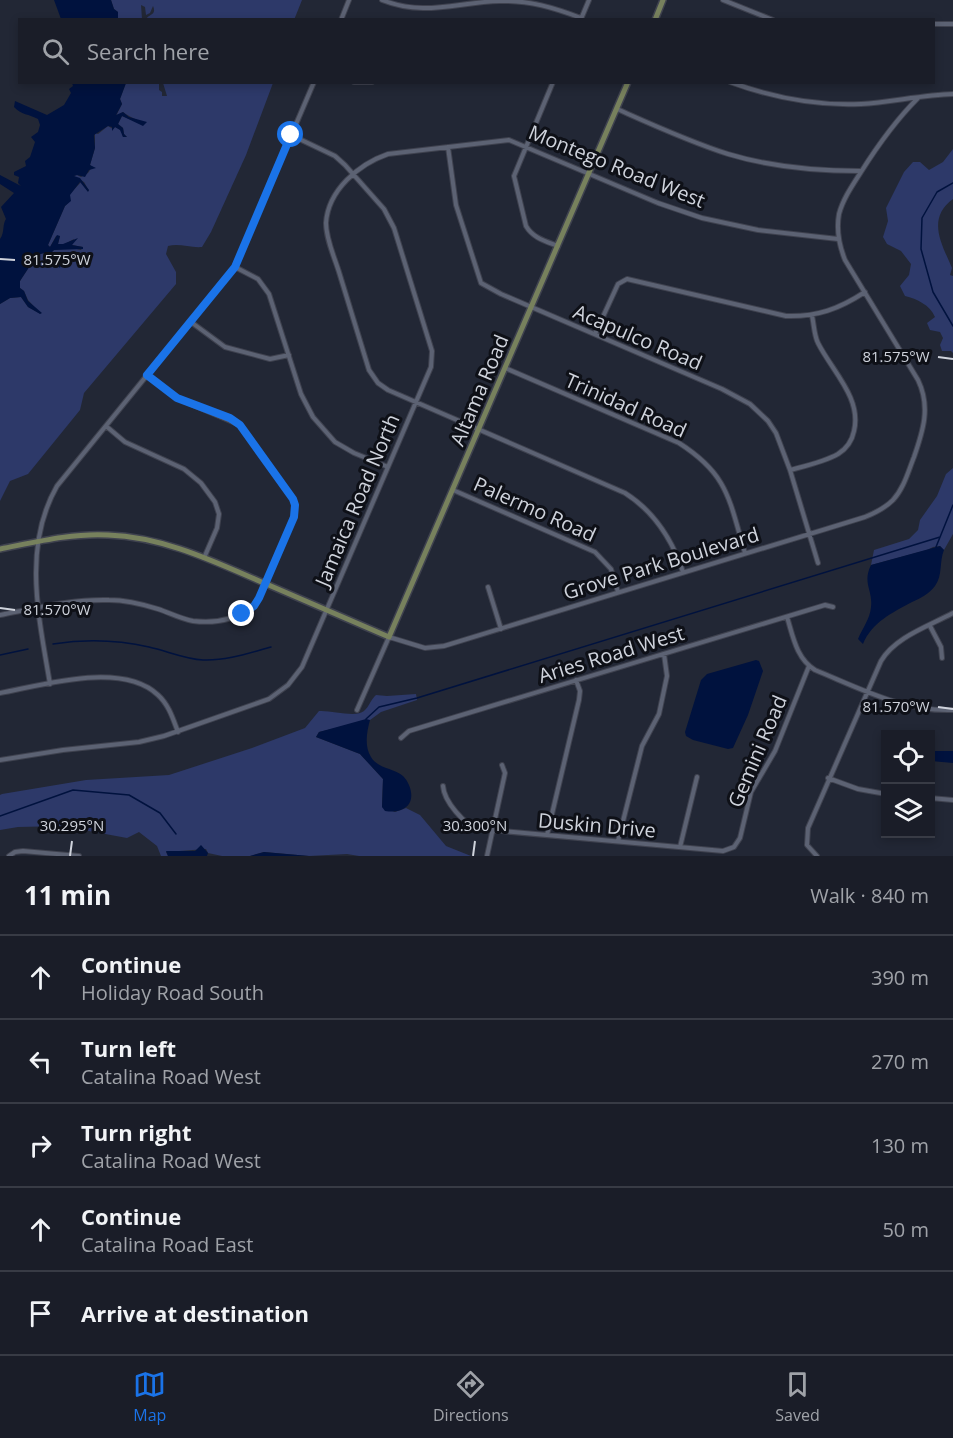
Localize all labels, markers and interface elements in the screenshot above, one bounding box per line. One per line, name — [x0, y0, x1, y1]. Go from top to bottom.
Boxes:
search box — [18, 18, 935, 84]
icon: search — [39, 35, 72, 68]
text: Search here — [87, 36, 210, 66]
street label: Montego Road West — [525, 118, 709, 214]
route start — [277, 121, 303, 147]
text: 81.575°W — [23, 249, 91, 269]
street label: Acapulco Road — [569, 298, 707, 376]
street label: Altama Road — [443, 330, 515, 450]
text: 81.575°W — [862, 346, 930, 366]
street label: Trinidad Road — [561, 366, 691, 444]
street label: Jamaica Road North — [308, 410, 405, 592]
street label: Palermo Road — [470, 470, 600, 548]
street label: Grove Park Boulevard — [560, 520, 762, 606]
text: 81.570°W — [23, 599, 91, 619]
route end — [228, 600, 254, 626]
street label: Aries Road West — [535, 619, 687, 689]
street label: Gemini Road — [721, 691, 793, 811]
text: 81.570°W — [862, 696, 930, 716]
map controls — [881, 730, 935, 838]
button: locate — [881, 730, 935, 784]
button: layers — [881, 784, 935, 838]
street label: Duskin Drive — [537, 806, 657, 844]
text: 30.295°N — [40, 815, 104, 835]
text: 30.300°N — [443, 815, 507, 835]
text: 11 min — [24, 877, 111, 913]
text: Walk · 840 m — [810, 882, 929, 909]
text: Continue — [81, 949, 181, 979]
icon: ahead — [24, 961, 57, 994]
text: 390 m — [871, 964, 929, 991]
text: Holiday Road South — [81, 979, 264, 1006]
text: Turn left — [81, 1033, 176, 1063]
icon: left — [24, 1045, 57, 1078]
text: 270 m — [871, 1048, 929, 1075]
text: Catalina Road West — [81, 1063, 261, 1090]
text: Turn right — [81, 1117, 192, 1147]
icon: right — [24, 1129, 57, 1162]
text: 130 m — [871, 1132, 929, 1159]
text: Catalina Road West — [81, 1147, 261, 1174]
text: Continue — [81, 1201, 181, 1231]
icon: ahead — [24, 1213, 57, 1246]
text: 50 m — [882, 1216, 929, 1243]
text: Catalina Road East — [81, 1231, 253, 1258]
icon: arrive — [24, 1297, 57, 1330]
text: Arrive at destination — [81, 1298, 309, 1328]
tab: Map — [133, 1368, 166, 1426]
tab: Directions — [433, 1368, 509, 1426]
tab: Saved — [775, 1368, 820, 1426]

